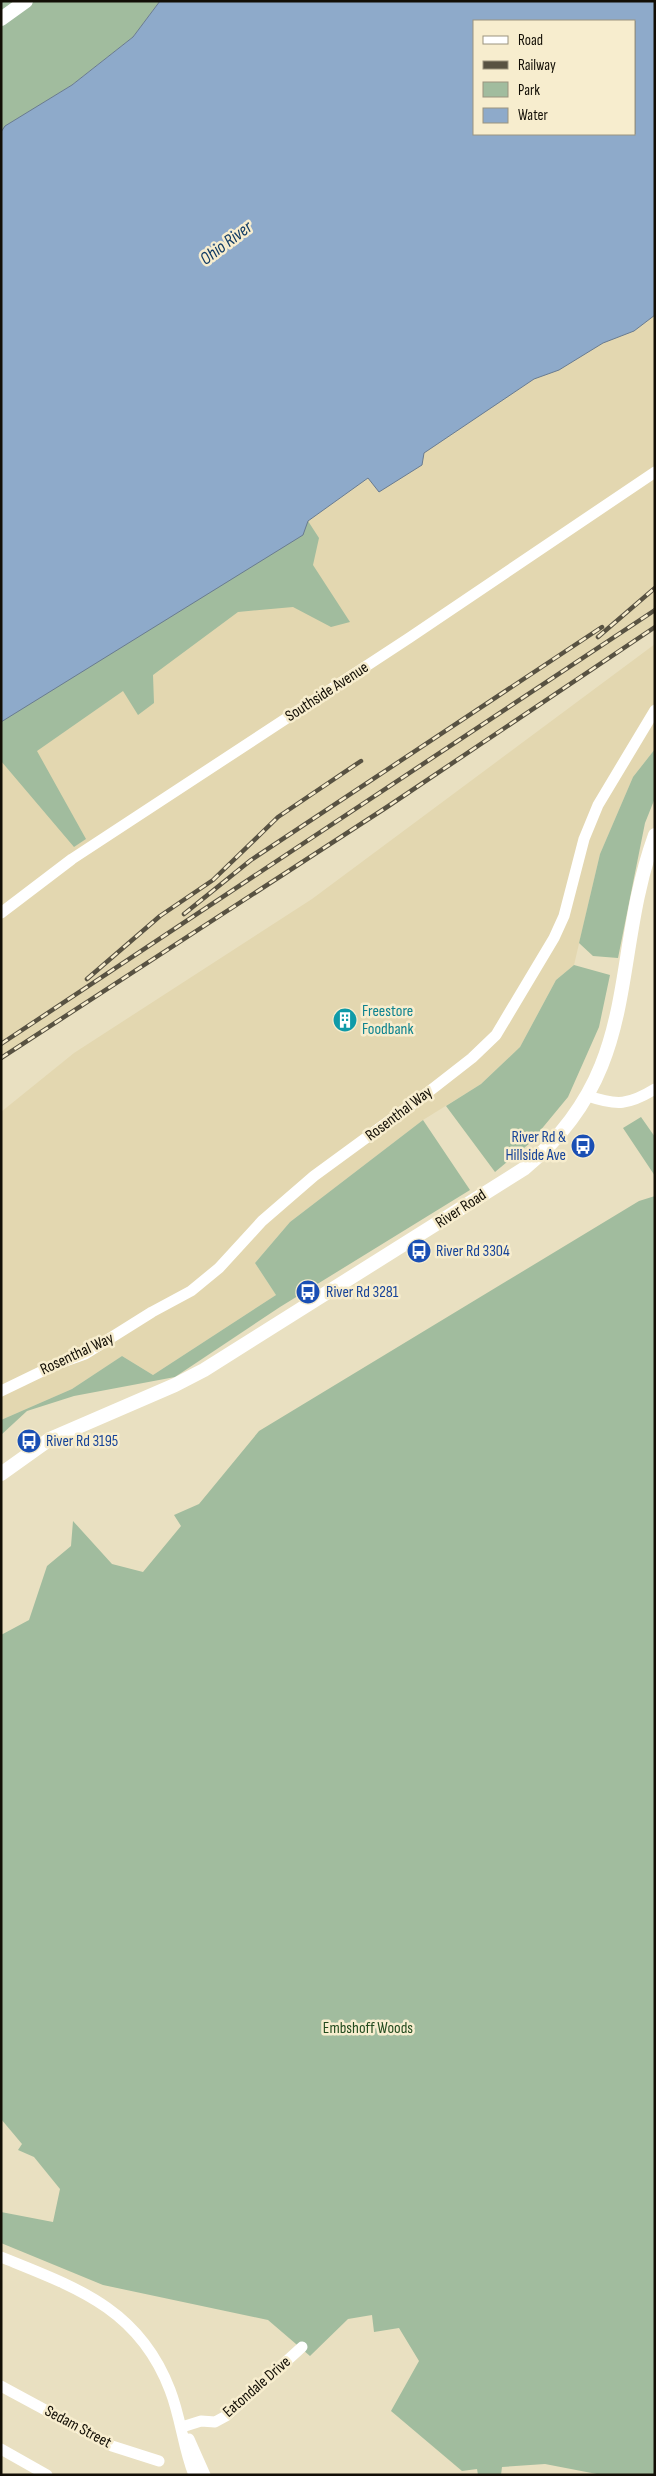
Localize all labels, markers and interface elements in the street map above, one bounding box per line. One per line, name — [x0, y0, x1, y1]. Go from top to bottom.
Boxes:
legend — [473, 20, 636, 135]
text: Road — [518, 31, 543, 50]
text: Railway — [518, 56, 556, 75]
text: Park — [518, 81, 540, 100]
text: Water — [518, 106, 549, 125]
water label: Ohio River — [196, 216, 257, 269]
street label: Southside Avenue — [282, 658, 372, 726]
place label: Freestore Foodbank — [362, 1002, 414, 1039]
building icon: Freestore Foodbank — [332, 1007, 358, 1033]
street label: Rosenthal Way — [362, 1083, 436, 1145]
place label: River Rd & Hillside Ave — [505, 1128, 566, 1165]
bus stop icon: River Rd & Hillside Ave — [570, 1133, 596, 1159]
street label: River Road — [432, 1186, 490, 1232]
bus stop icon: River Rd 3304 — [406, 1238, 432, 1264]
place label: River Rd 3304 — [436, 1242, 510, 1261]
bus stop icon: River Rd 3281 — [295, 1279, 321, 1305]
place label: River Rd 3281 — [326, 1283, 399, 1302]
street label: Rosenthal Way — [37, 1329, 117, 1379]
bus stop icon: River Rd 3195 — [16, 1428, 42, 1454]
place label: River Rd 3195 — [46, 1432, 118, 1451]
park label: Embshoff Woods — [323, 2019, 413, 2038]
street label: Eatondale Drive — [219, 2352, 295, 2422]
street label: Sedam Street — [41, 2402, 115, 2453]

